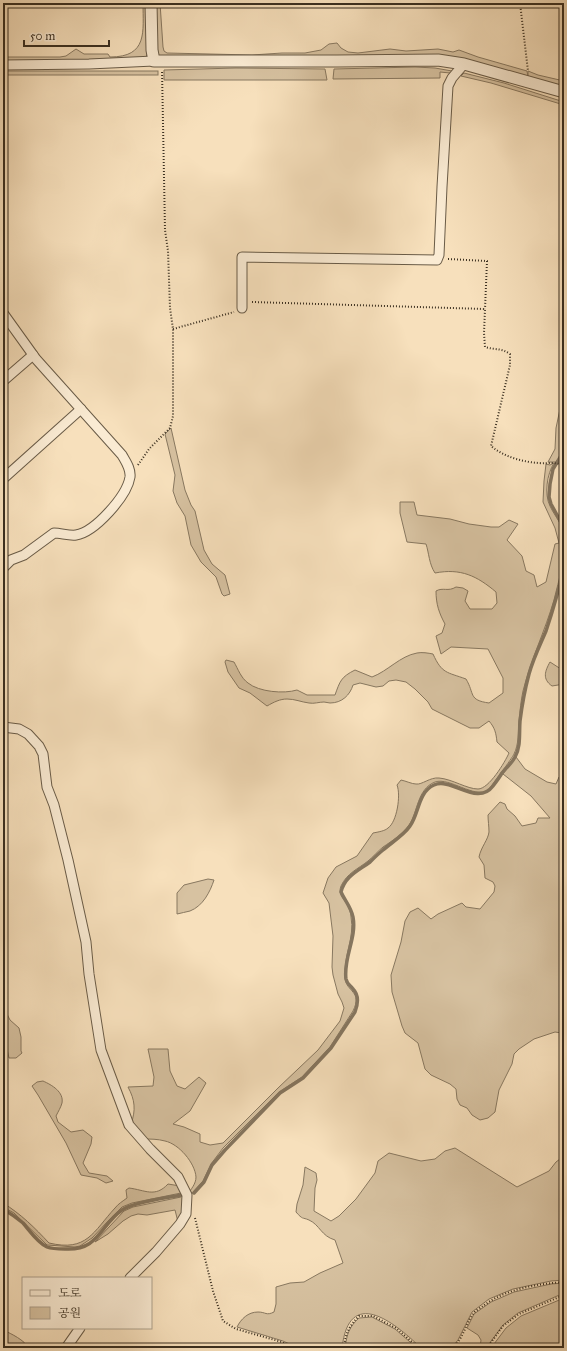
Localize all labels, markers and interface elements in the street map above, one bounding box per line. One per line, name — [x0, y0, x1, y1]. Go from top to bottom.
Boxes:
scale bar — [24, 22, 109, 48]
text: 50 m — [30, 29, 55, 43]
legend — [22, 1277, 152, 1329]
text: 도로 — [58, 1286, 82, 1300]
text: 공원 — [58, 1306, 81, 1320]

